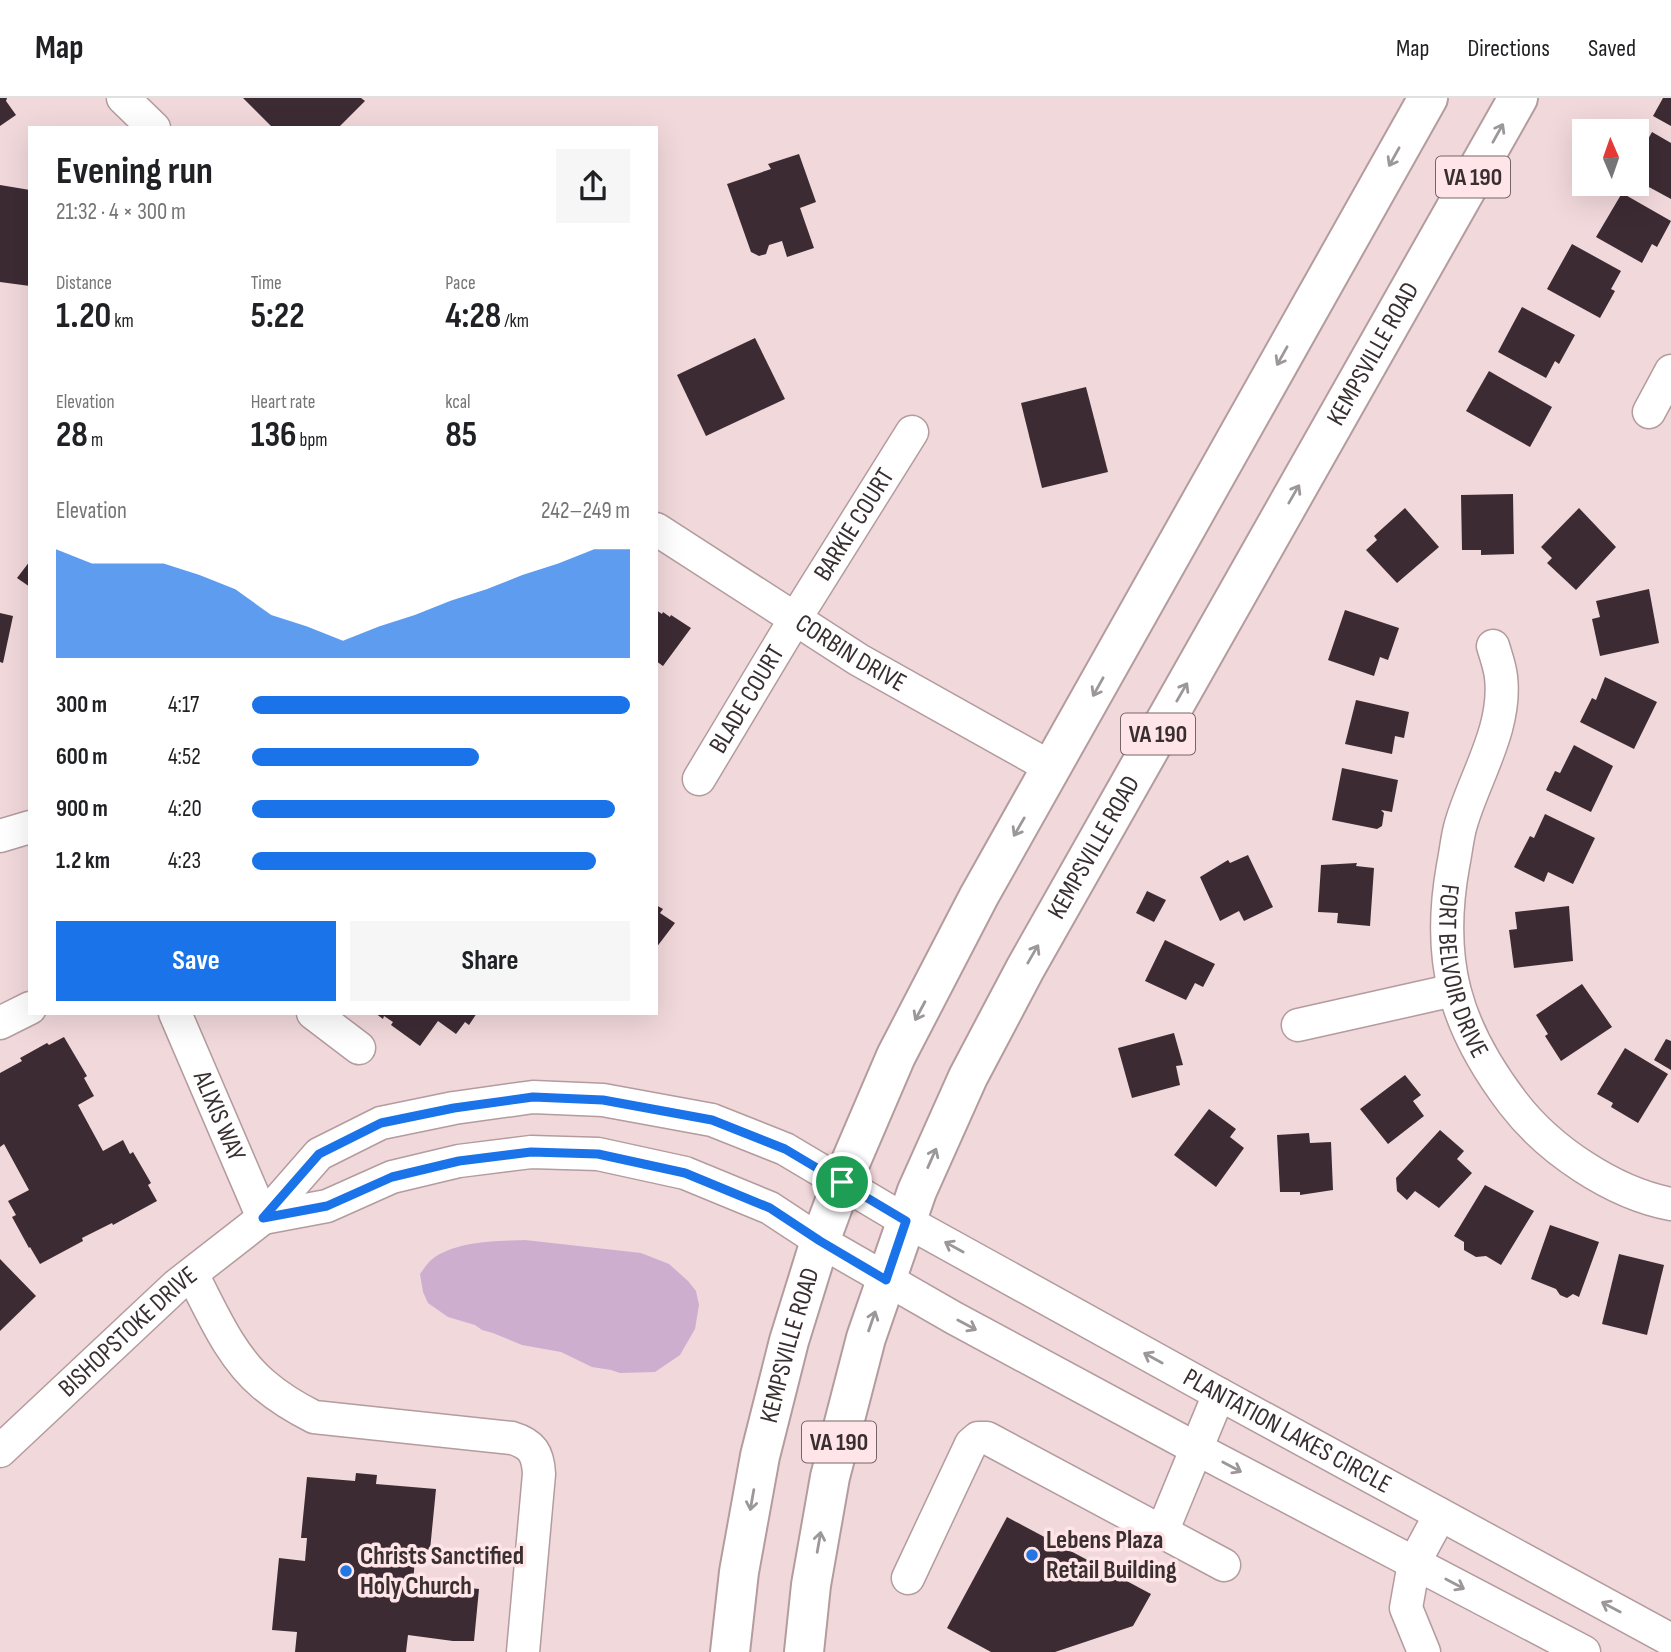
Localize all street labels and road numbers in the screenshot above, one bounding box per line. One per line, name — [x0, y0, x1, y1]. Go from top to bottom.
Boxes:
road number: VA 190 — [1436, 156, 1510, 198]
street label: KEMPSVILLE ROAD — [1320, 277, 1426, 431]
street label: BARKIE COURT — [807, 463, 901, 587]
street label: CORBIN DRIVE — [790, 608, 911, 699]
street label: BLADE COURT — [703, 640, 791, 759]
road number: VA 190 — [1121, 714, 1195, 754]
street label: KEMPSVILLE ROAD — [1041, 770, 1147, 924]
street label: FORT BELVOIR DRIVE — [1431, 882, 1495, 1063]
street label: ALIXIS WAY — [186, 1065, 252, 1166]
street label: BISHOPSTOKE DRIVE — [52, 1260, 203, 1403]
street label: KEMPSVILLE ROAD — [753, 1264, 826, 1426]
street label: PLANTATION LAKES CIRCLE — [1178, 1362, 1397, 1500]
road number: VA 190 — [802, 1422, 876, 1462]

